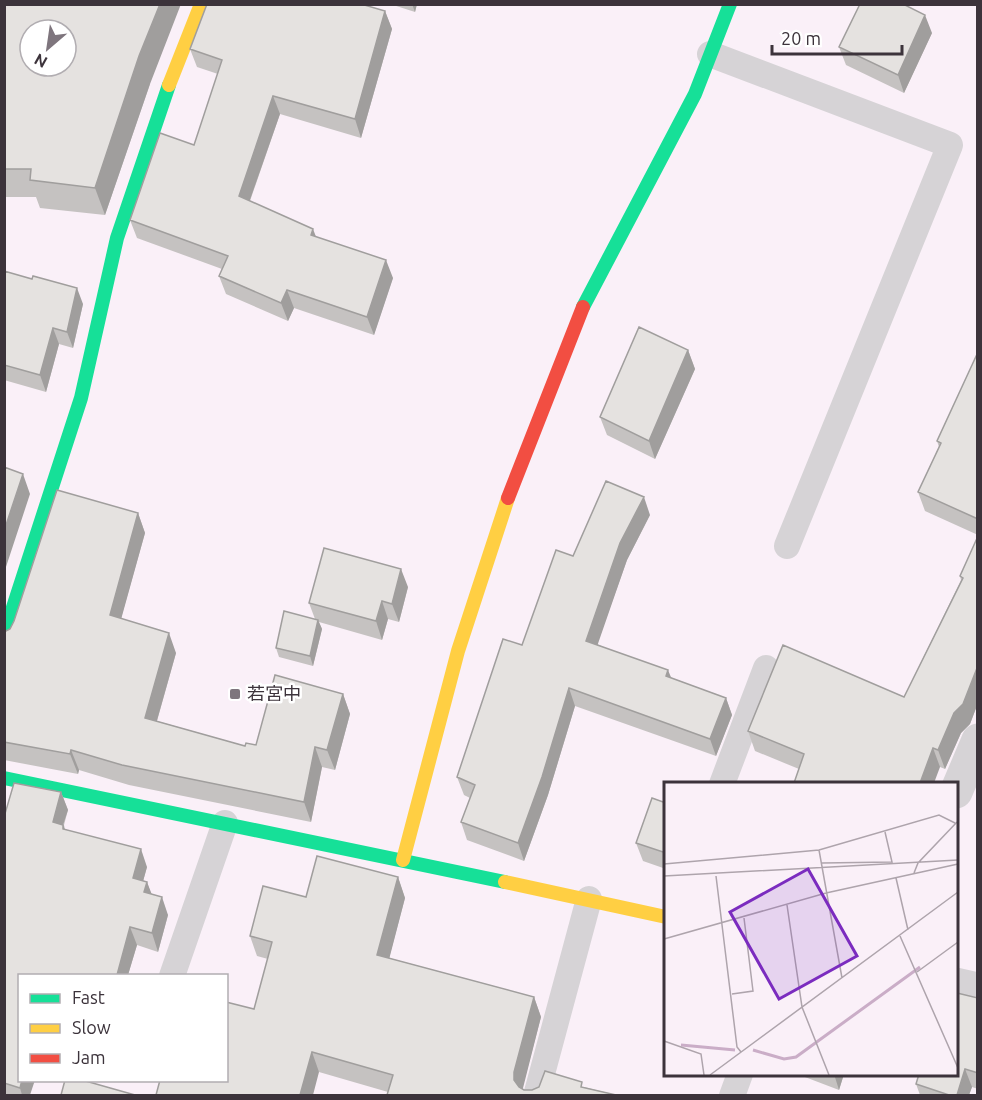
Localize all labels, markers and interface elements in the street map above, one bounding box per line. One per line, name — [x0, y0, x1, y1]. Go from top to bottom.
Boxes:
north arrow — [18, 18, 78, 78]
scale bar — [772, 18, 902, 56]
text: 20 m — [781, 28, 821, 48]
text: N — [31, 50, 50, 72]
place label: 若宮中 — [247, 683, 301, 703]
marker: 若宮中 — [228, 687, 242, 701]
inset map — [664, 782, 958, 1076]
legend — [18, 974, 228, 1082]
text: Fast — [72, 987, 105, 1007]
text: Slow — [72, 1017, 111, 1037]
text: Jam — [72, 1047, 106, 1067]

